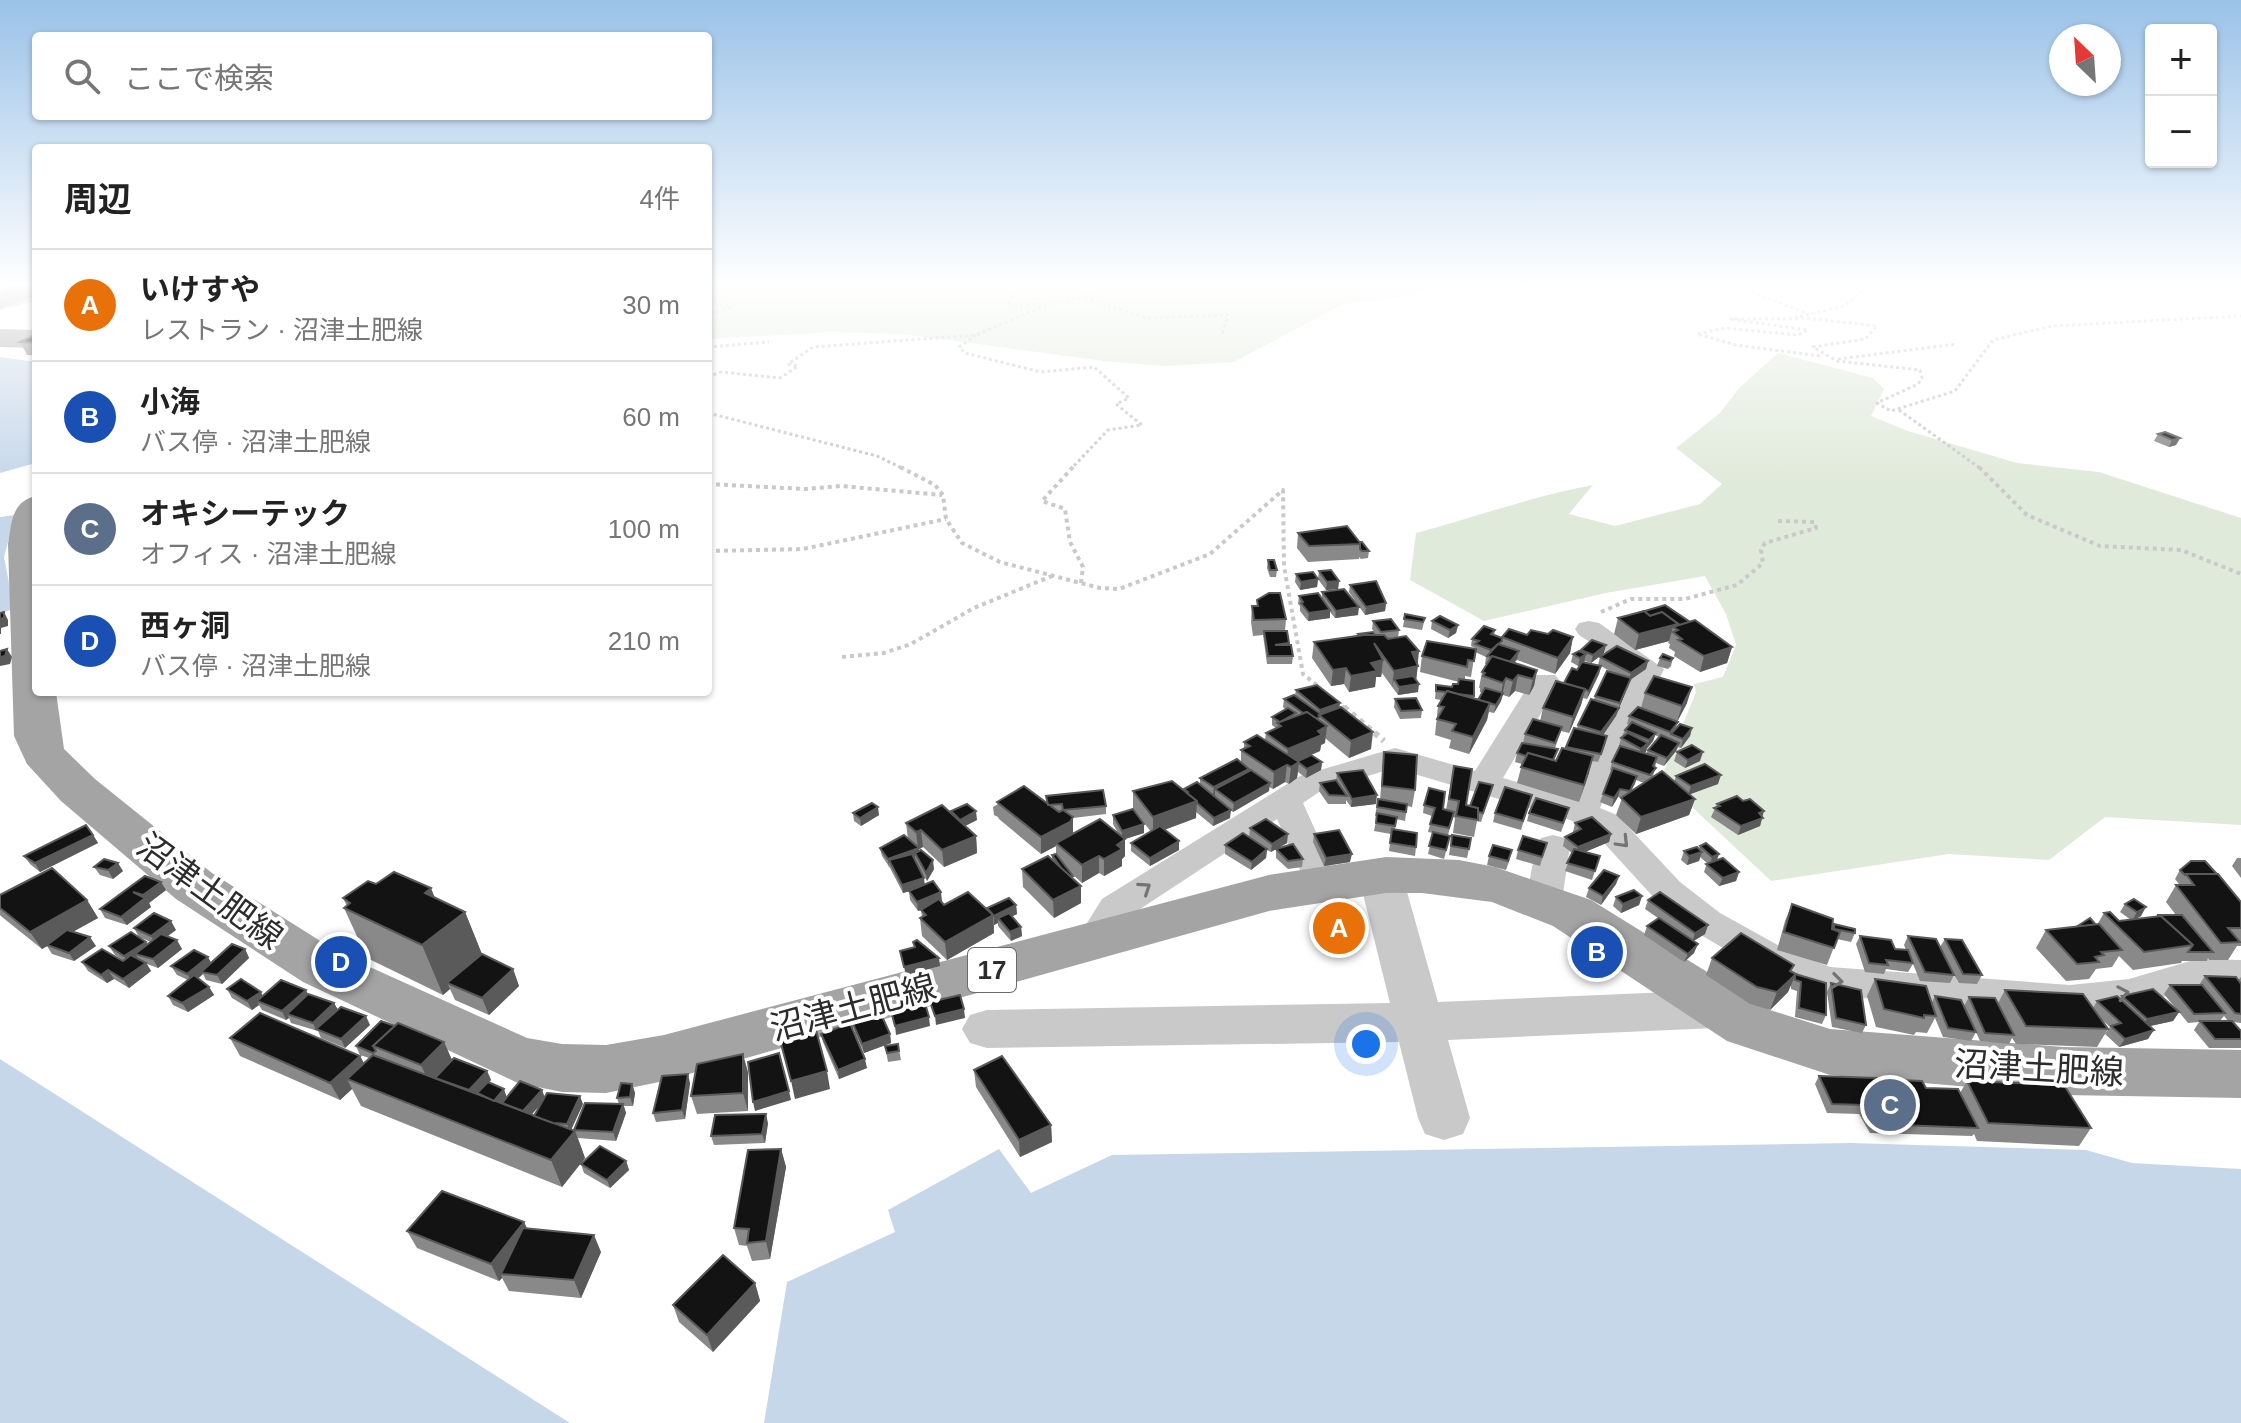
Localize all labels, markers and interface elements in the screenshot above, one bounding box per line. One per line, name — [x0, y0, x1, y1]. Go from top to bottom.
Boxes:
north arrow — [2049, 24, 2121, 96]
map controls — [2145, 24, 2217, 168]
button: + — [2145, 24, 2217, 96]
search box — [32, 32, 712, 120]
icon: search — [60, 54, 104, 98]
text: ここで検索 — [124, 62, 274, 95]
button: − — [2145, 96, 2217, 168]
text: 周辺 — [64, 180, 132, 218]
text: 4件 — [640, 184, 680, 214]
text: いけすや — [140, 273, 260, 306]
text: A — [81, 290, 99, 320]
text: 30 m — [622, 290, 680, 320]
text: レストラン · 沼津土肥線 — [140, 315, 423, 345]
text: 小海 — [140, 385, 200, 418]
text: B — [81, 402, 99, 432]
text: 60 m — [622, 402, 680, 432]
text: バス停 · 沼津土肥線 — [140, 427, 371, 457]
text: オキシーテック — [140, 497, 350, 530]
text: C — [81, 514, 99, 544]
text: 100 m — [608, 514, 680, 544]
text: オフィス · 沼津土肥線 — [140, 539, 397, 569]
text: 西ヶ洞 — [140, 609, 230, 642]
text: D — [81, 626, 99, 656]
text: 210 m — [608, 626, 680, 656]
text: バス停 · 沼津土肥線 — [140, 651, 371, 681]
street label: 沼津土肥線 — [130, 826, 290, 956]
one-way arrow — [1614, 833, 1628, 847]
one-way arrow — [1136, 883, 1150, 898]
pin: A — [1313, 898, 1365, 958]
pin: B — [1571, 922, 1623, 982]
pin: D — [315, 932, 367, 992]
road number: 17 — [968, 948, 1016, 992]
street label: 沼津土肥線 — [766, 967, 940, 1047]
one-way arrow — [1830, 972, 1843, 989]
one-way arrow — [2116, 985, 2130, 1002]
your location — [1346, 1024, 1386, 1064]
street label: 沼津土肥線 — [1953, 1045, 2125, 1091]
pin: C — [1864, 1075, 1916, 1135]

